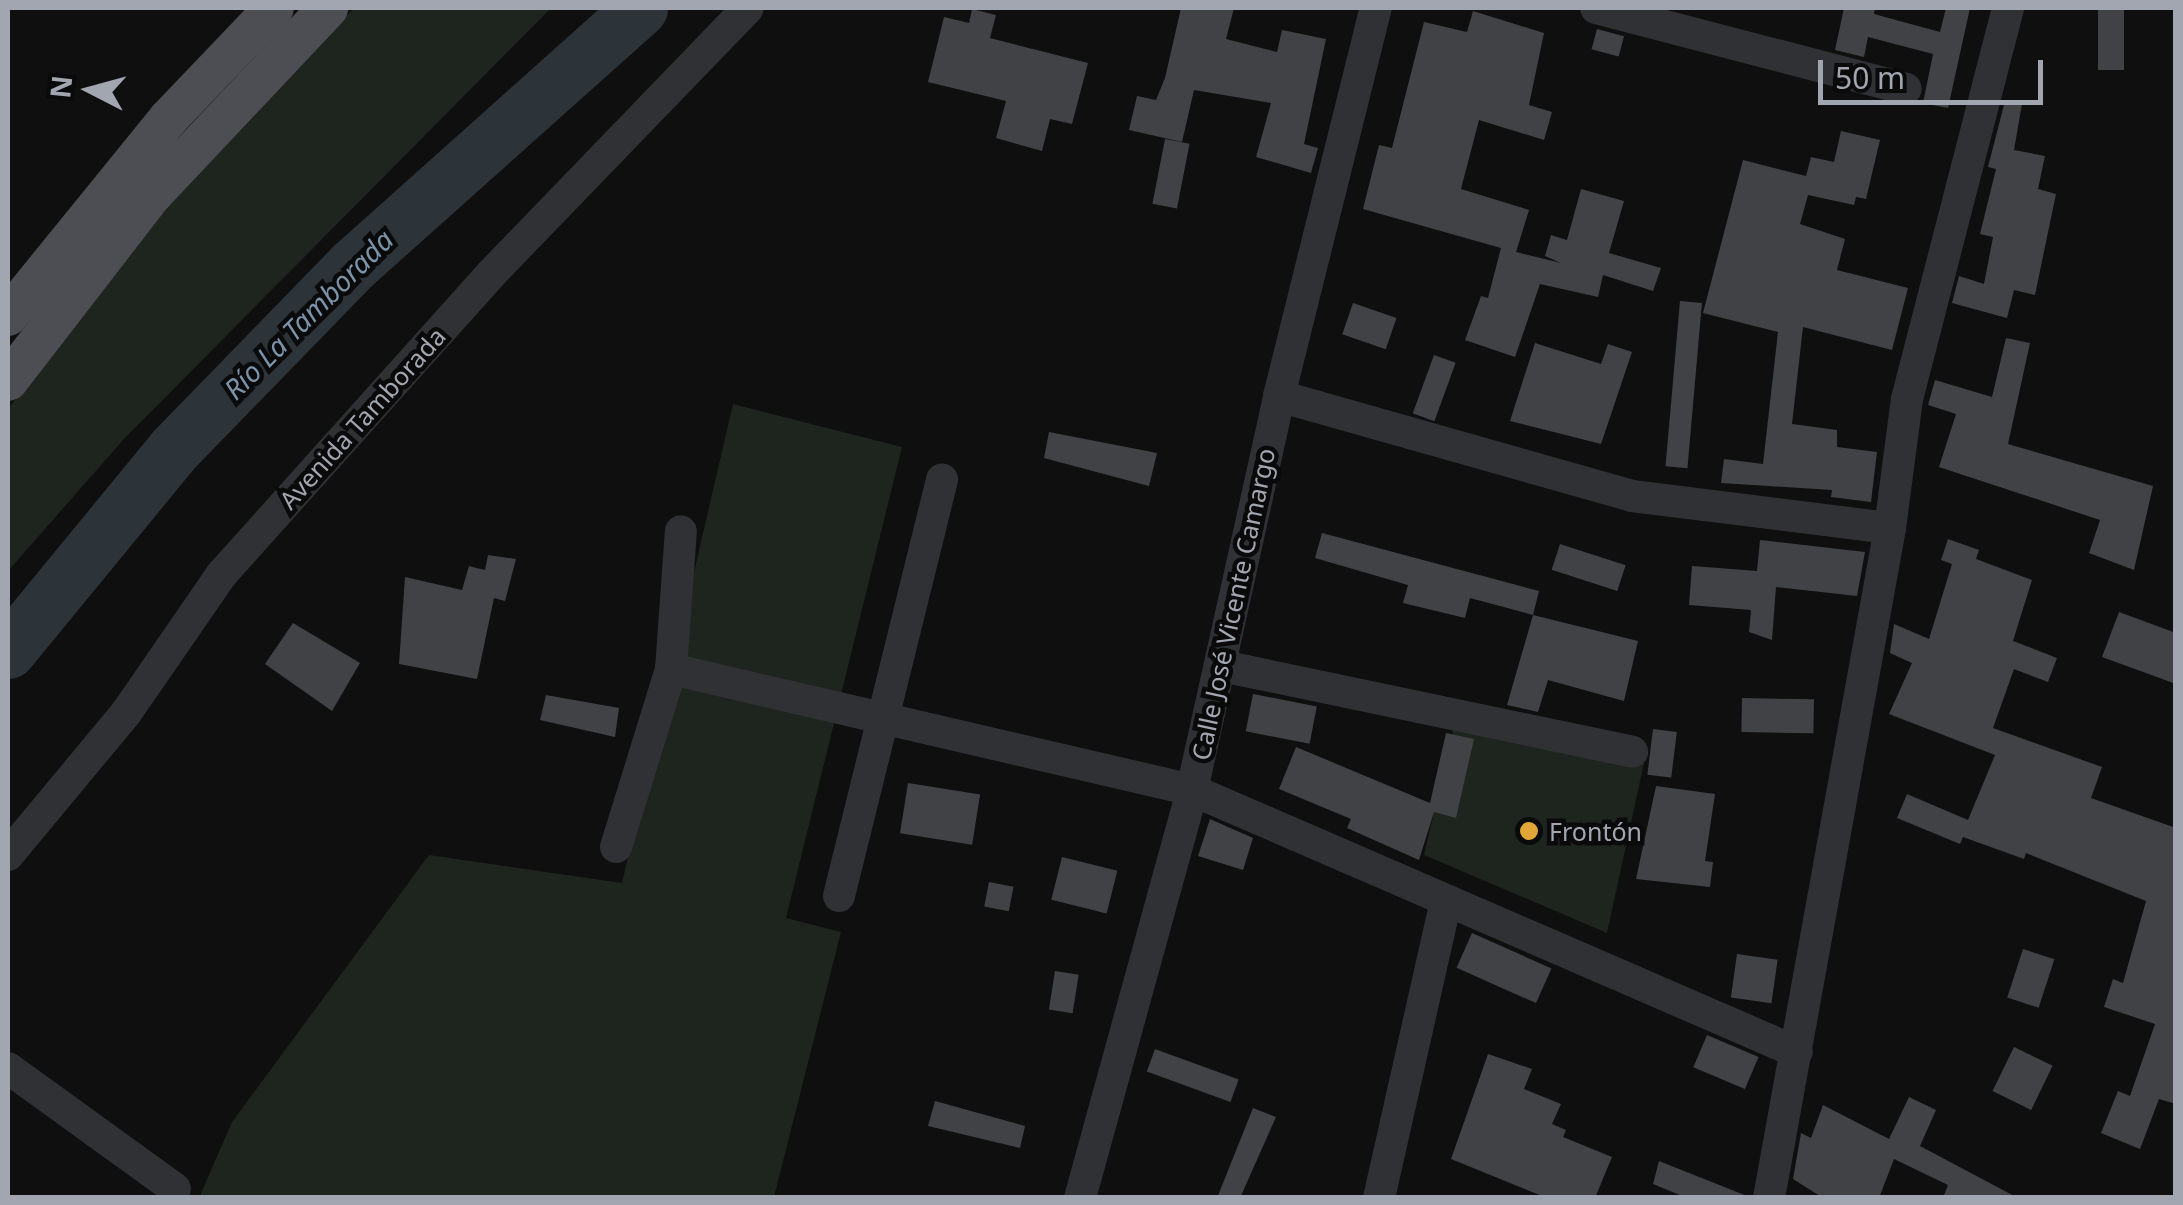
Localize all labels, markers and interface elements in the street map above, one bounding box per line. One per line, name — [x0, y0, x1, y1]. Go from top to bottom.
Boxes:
north arrow — [40, 40, 140, 140]
scale bar — [1823, 40, 2048, 102]
text: 50 m — [1835, 57, 1905, 98]
text: N — [40, 74, 80, 100]
water label: Río La Tamborada — [216, 222, 400, 406]
street label: Avenida Tamborada — [273, 321, 451, 515]
street label: Calle José Vicente Camargo — [1185, 445, 1281, 763]
place label: Frontón — [1549, 816, 1642, 846]
marker: Frontón — [1518, 820, 1540, 842]

